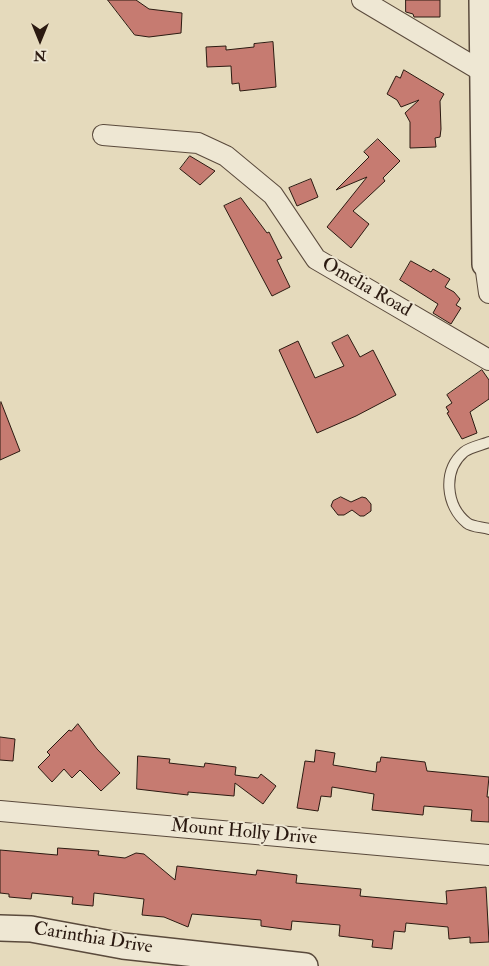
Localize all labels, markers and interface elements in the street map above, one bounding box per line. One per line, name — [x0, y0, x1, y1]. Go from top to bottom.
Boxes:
north arrow — [15, 15, 65, 65]
text: N — [34, 47, 46, 64]
street label: Omelia Road — [317, 253, 415, 323]
street label: Mount Holly Drive — [170, 815, 318, 851]
street label: Carinthia Drive — [32, 918, 154, 960]

